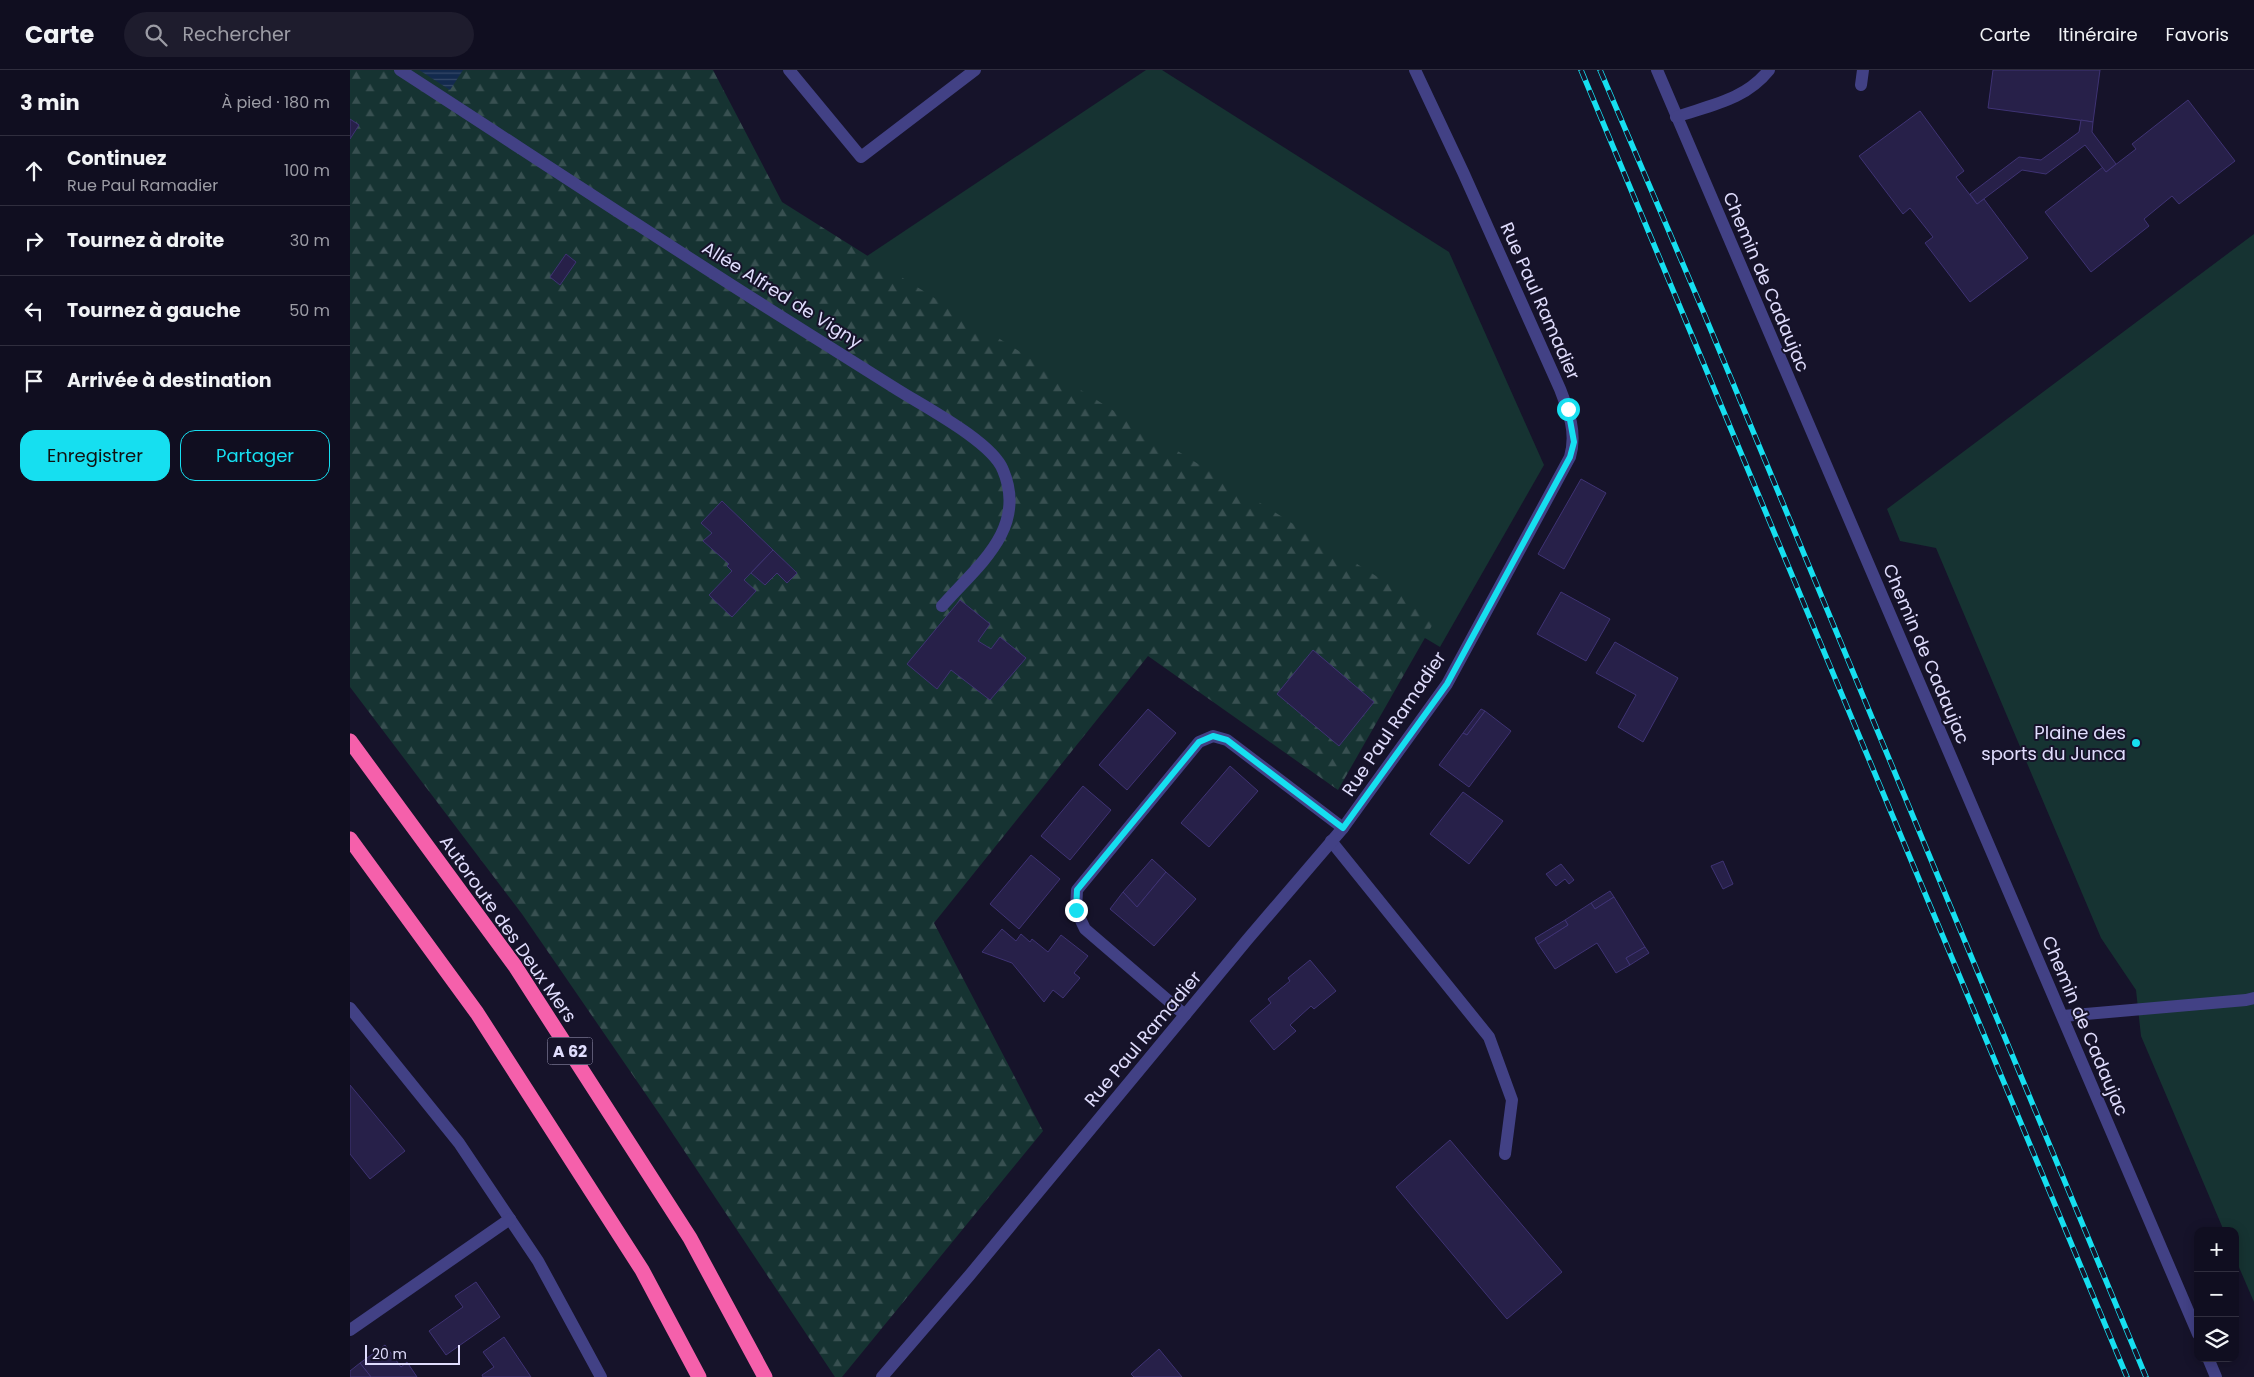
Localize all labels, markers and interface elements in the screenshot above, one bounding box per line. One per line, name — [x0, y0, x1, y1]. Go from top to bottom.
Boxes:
search box — [124, 12, 474, 57]
text: Carte — [25, 18, 94, 51]
icon: search — [142, 21, 170, 49]
text: Rechercher — [182, 21, 291, 48]
text: Carte — [1980, 22, 2030, 47]
text: Itinéraire — [2058, 22, 2138, 47]
text: Favoris — [2166, 22, 2229, 47]
text: 3 min — [20, 88, 80, 117]
text: À pied · 180 m — [222, 91, 330, 114]
text: Continuez — [67, 145, 166, 172]
icon: ahead — [20, 157, 48, 185]
text: 100 m — [284, 159, 330, 182]
text: Rue Paul Ramadier — [67, 174, 218, 197]
street label: Chemin de Cadaujac — [1717, 188, 1816, 376]
street label: Rue Paul Ramadier — [1494, 218, 1587, 384]
icon: right — [20, 227, 48, 255]
text: Tournez à droite — [67, 227, 224, 254]
text: 30 m — [290, 229, 330, 252]
street label: Allée Alfred de Vigny — [698, 235, 867, 354]
icon: left — [20, 297, 48, 325]
text: Tournez à gauche — [67, 297, 241, 324]
text: 50 m — [289, 299, 330, 322]
icon: arrive — [20, 367, 48, 395]
text: Arrivée à destination — [67, 367, 272, 394]
route start — [1557, 398, 1580, 421]
button: Enregistrer — [20, 430, 170, 481]
button: Partager — [180, 430, 330, 481]
street label: Chemin de Cadaujac — [1877, 560, 1976, 748]
street label: Rue Paul Ramadier — [1336, 646, 1452, 801]
place label: Plaine des sports du Junca — [1981, 720, 2126, 766]
marker: Plaine des sports du Junca — [2130, 737, 2142, 749]
street label: Autoroute des Deux Mers — [434, 830, 583, 1027]
route end — [1065, 899, 1088, 922]
street label: Chemin de Cadaujac — [2036, 932, 2135, 1120]
street label: Rue Paul Ramadier — [1078, 965, 1207, 1112]
road number: A 62 — [548, 1038, 592, 1064]
map controls — [2194, 1227, 2239, 1362]
button: + — [2194, 1227, 2239, 1272]
button: − — [2194, 1272, 2239, 1317]
button: layers — [2194, 1317, 2239, 1362]
scale bar — [365, 1342, 460, 1365]
text: 20 m — [372, 1344, 407, 1364]

